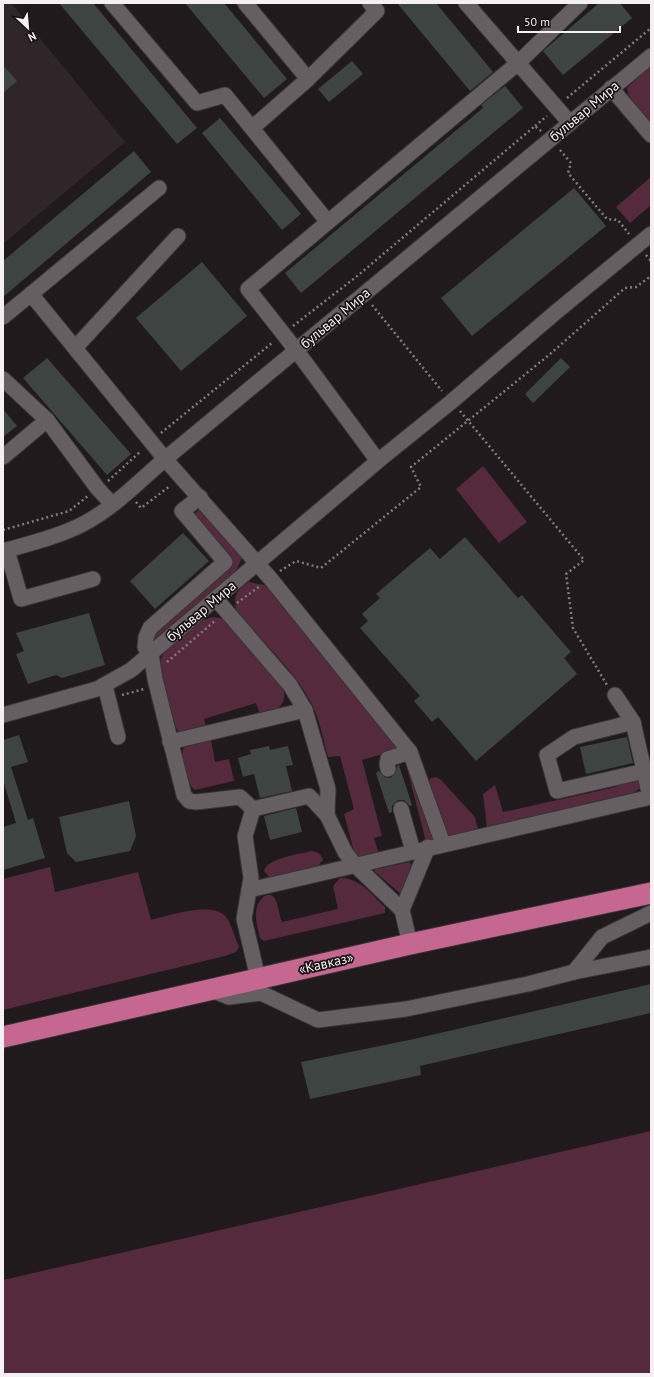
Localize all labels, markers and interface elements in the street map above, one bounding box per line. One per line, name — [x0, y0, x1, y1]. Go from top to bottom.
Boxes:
north arrow — [8, 8, 48, 48]
scale bar — [518, 8, 620, 34]
text: 50 m — [524, 14, 550, 29]
text: N — [26, 29, 39, 45]
street label: бульвар Мира — [545, 77, 623, 145]
street label: бульвар Мира — [296, 284, 374, 352]
street label: бульвар Мира — [162, 577, 240, 645]
street label: «Кавказ» — [297, 948, 355, 978]

